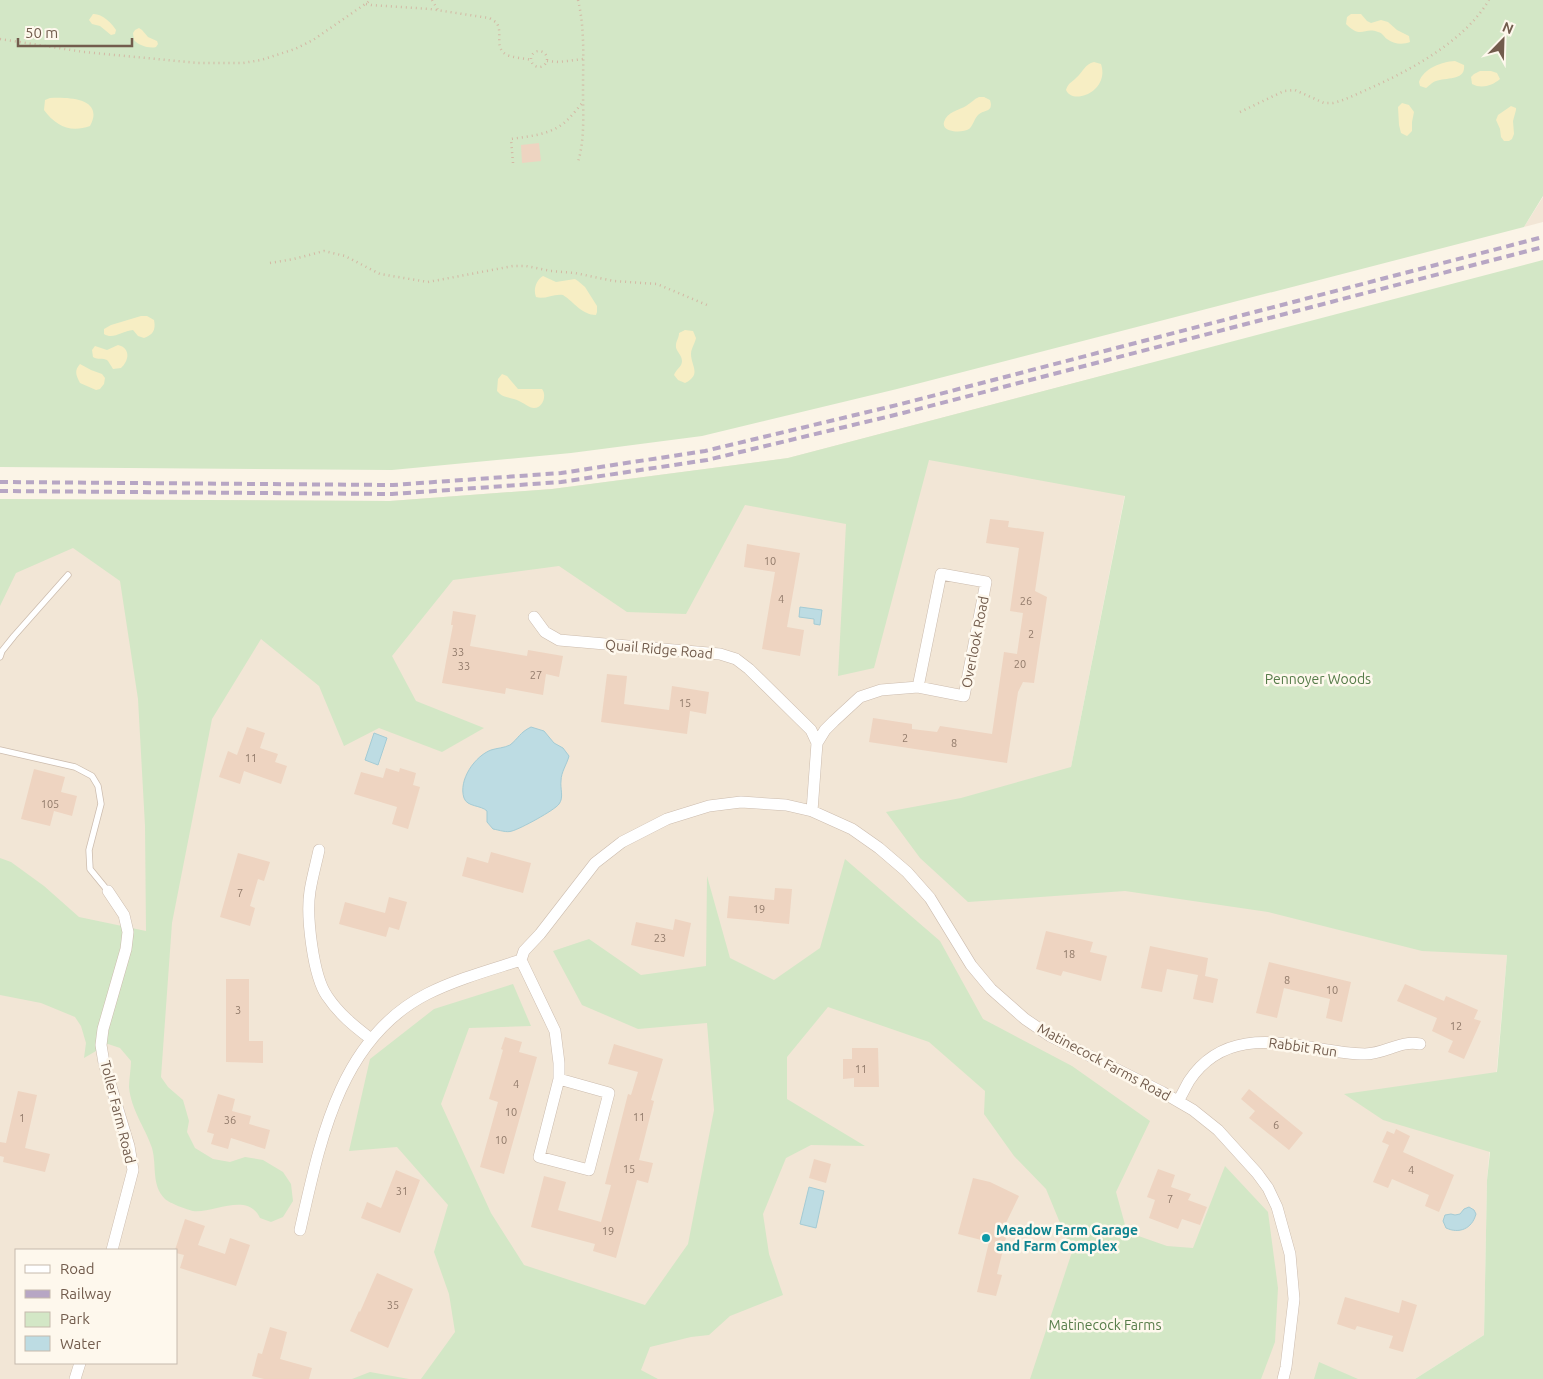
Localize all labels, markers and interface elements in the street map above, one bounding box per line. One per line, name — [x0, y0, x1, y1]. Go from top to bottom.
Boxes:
scale bar — [18, 15, 131, 47]
north arrow — [1478, 15, 1528, 65]
text: N — [1500, 19, 1516, 37]
text: 50 m — [25, 24, 58, 41]
house number: 10 — [764, 555, 776, 567]
house number: 4 — [778, 593, 784, 605]
street label: Overlook Road — [958, 595, 992, 689]
house number: 26 — [1020, 595, 1032, 607]
house number: 2 — [1028, 628, 1034, 640]
street label: Quail Ridge Road — [605, 636, 713, 662]
house number: 33 — [452, 646, 464, 658]
house number: 20 — [1014, 658, 1026, 670]
house number: 33 — [458, 660, 470, 672]
house number: 27 — [530, 669, 542, 681]
park label: Pennoyer Woods — [1265, 671, 1371, 687]
house number: 15 — [679, 697, 691, 709]
house number: 2 — [902, 732, 908, 744]
house number: 8 — [951, 737, 957, 749]
house number: 11 — [245, 752, 257, 764]
house number: 105 — [41, 798, 59, 810]
house number: 7 — [237, 887, 243, 899]
house number: 19 — [753, 903, 765, 915]
house number: 23 — [654, 932, 666, 944]
house number: 18 — [1063, 948, 1075, 960]
house number: 8 — [1284, 974, 1290, 986]
house number: 10 — [1326, 984, 1338, 996]
house number: 3 — [235, 1004, 241, 1016]
street label: Matinecock Farms Road — [1035, 1020, 1173, 1104]
house number: 12 — [1450, 1020, 1462, 1032]
street label: Rabbit Run — [1268, 1034, 1338, 1060]
street label: Toller Farm Road — [97, 1059, 139, 1165]
house number: 11 — [855, 1063, 867, 1075]
house number: 4 — [513, 1078, 519, 1090]
house number: 10 — [505, 1106, 517, 1118]
house number: 11 — [633, 1111, 645, 1123]
house number: 1 — [19, 1112, 25, 1124]
house number: 36 — [224, 1114, 236, 1126]
house number: 6 — [1273, 1119, 1279, 1131]
house number: 10 — [495, 1134, 507, 1146]
house number: 15 — [623, 1163, 635, 1175]
house number: 4 — [1408, 1164, 1414, 1176]
house number: 31 — [396, 1185, 408, 1197]
house number: 7 — [1167, 1193, 1173, 1205]
place label: Meadow Farm Garage and Farm Complex — [996, 1222, 1138, 1254]
house number: 19 — [602, 1225, 614, 1237]
marker: Meadow Farm Garage and Farm Complex — [980, 1232, 992, 1244]
legend — [15, 1249, 178, 1364]
text: Road — [60, 1260, 95, 1277]
text: Railway — [60, 1285, 111, 1302]
house number: 35 — [387, 1299, 399, 1311]
text: Park — [60, 1310, 90, 1327]
park label: Matinecock Farms — [1049, 1317, 1161, 1333]
text: Water — [60, 1335, 101, 1352]

